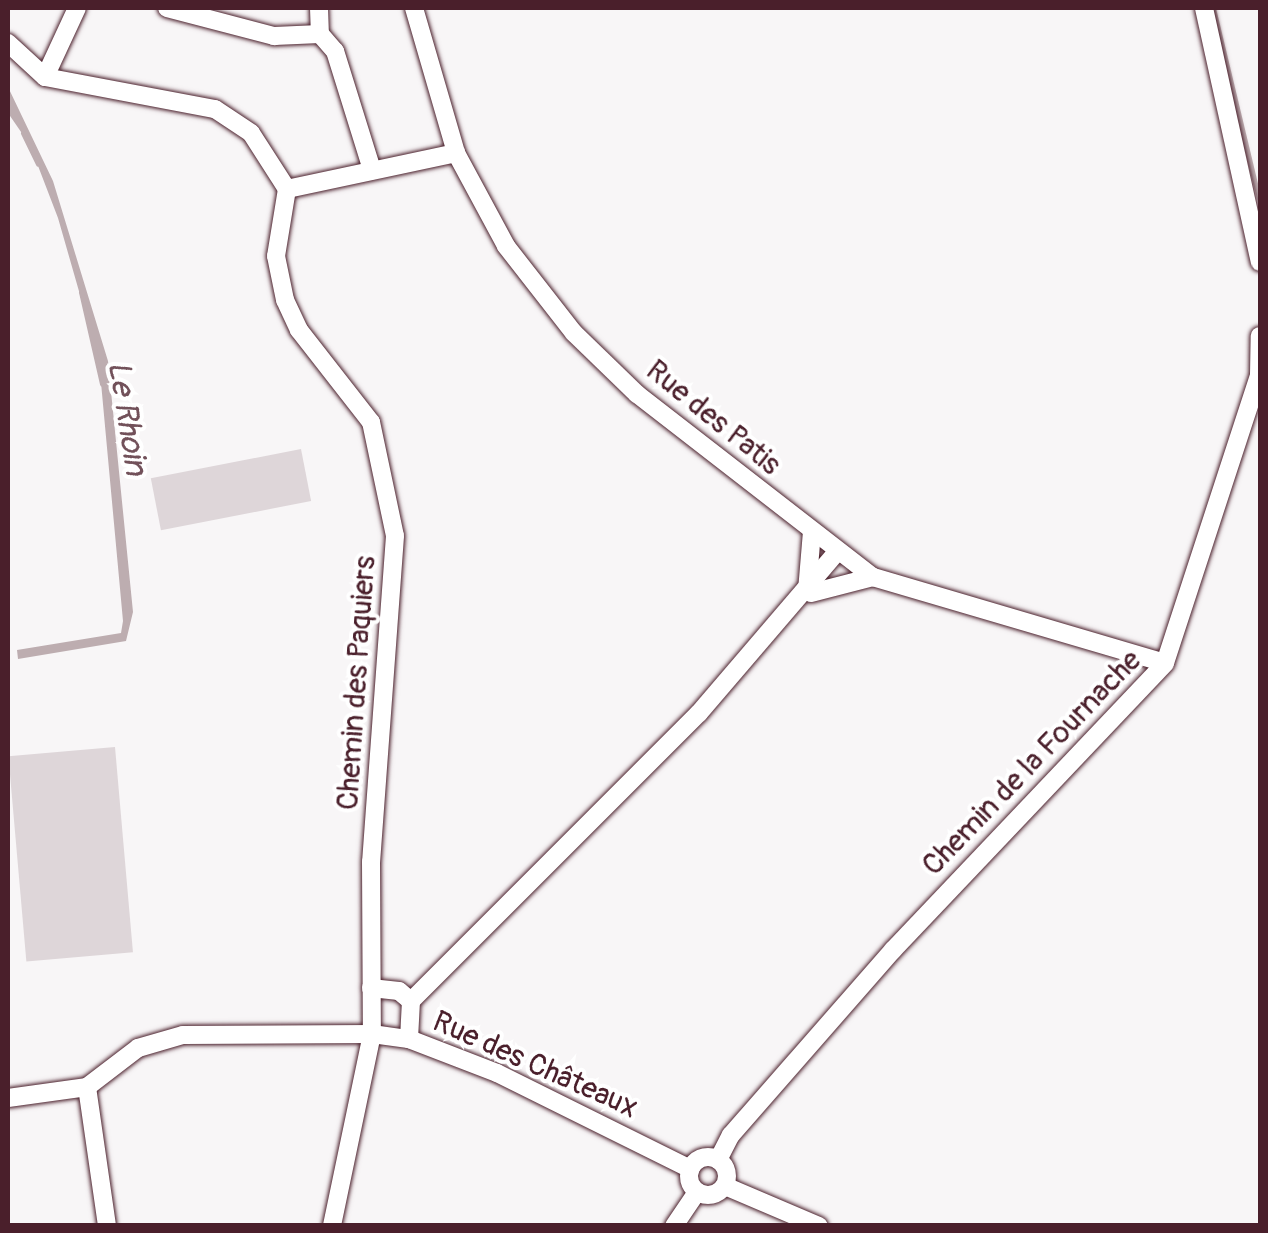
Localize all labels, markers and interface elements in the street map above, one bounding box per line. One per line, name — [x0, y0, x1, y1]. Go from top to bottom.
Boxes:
street label: Rue des Patis — [638, 353, 788, 483]
water label: Le Rhoin — [99, 358, 155, 478]
street label: Chemin des Paquiers — [330, 555, 384, 811]
street label: Chemin de la Fournache — [915, 643, 1149, 883]
street label: Rue des Châteaux — [427, 1004, 643, 1126]

